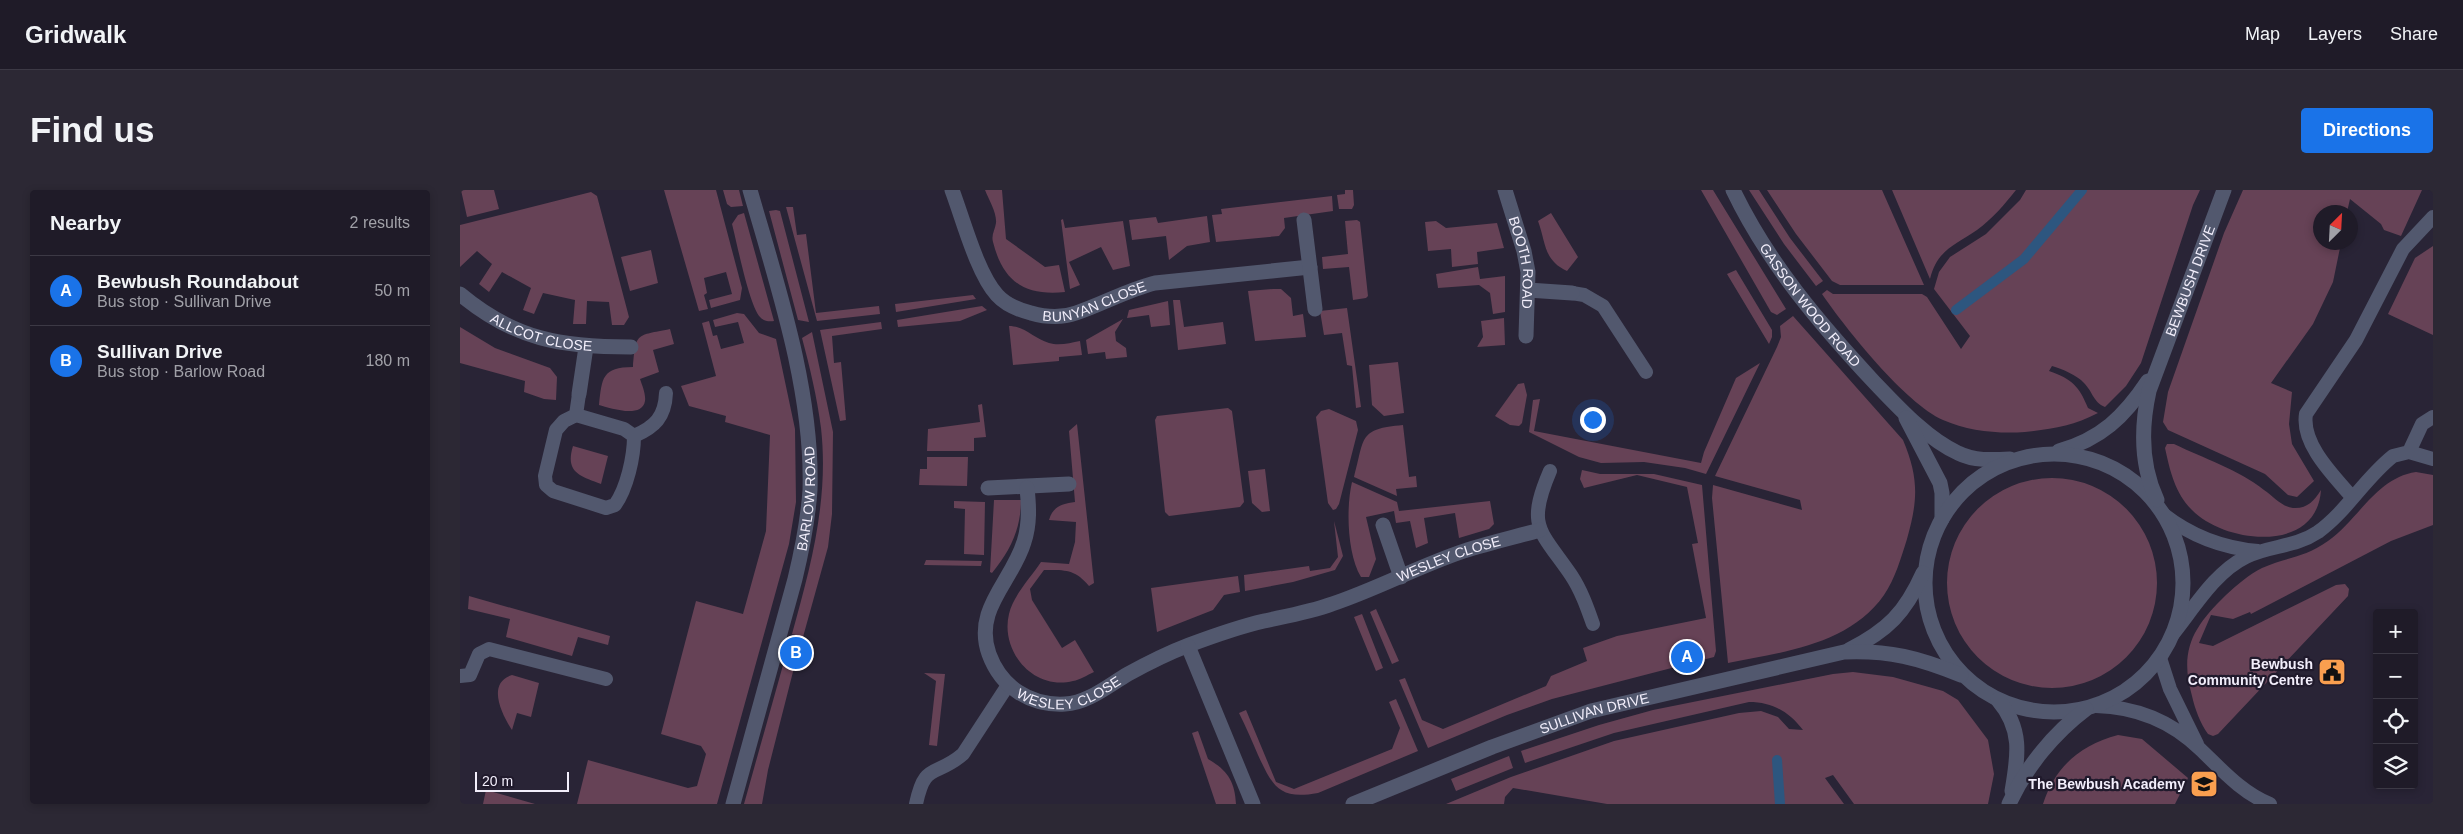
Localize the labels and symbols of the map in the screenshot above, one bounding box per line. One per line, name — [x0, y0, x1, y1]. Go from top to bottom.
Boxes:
north arrow — [2313, 205, 2358, 250]
street label: BOOTH ROAD — [1506, 214, 1536, 309]
street label: BEWBUSH DRIVE — [2162, 223, 2218, 339]
street label: GASSON WOOD ROAD — [1757, 240, 1864, 370]
street label: BUNYAN CLOSE — [1042, 278, 1148, 324]
street label: ALLCOT CLOSE — [488, 310, 593, 354]
your location — [1580, 407, 1606, 433]
street label: BARLOW ROAD — [794, 446, 818, 552]
street label: WESLEY CLOSE — [1394, 533, 1502, 585]
pin: B — [780, 634, 812, 672]
pin: A — [1671, 638, 1703, 676]
place label: Bewbush Community Centre — [2188, 656, 2313, 688]
public building icon: Bewbush Community Centre — [2317, 657, 2347, 687]
street label: WESLEY CLOSE — [1014, 673, 1124, 712]
street label: SULLIVAN DRIVE — [1537, 690, 1650, 737]
scale bar — [475, 769, 569, 792]
school or university icon: The Bewbush Academy — [2189, 769, 2219, 799]
place label: The Bewbush Academy — [2028, 776, 2185, 792]

